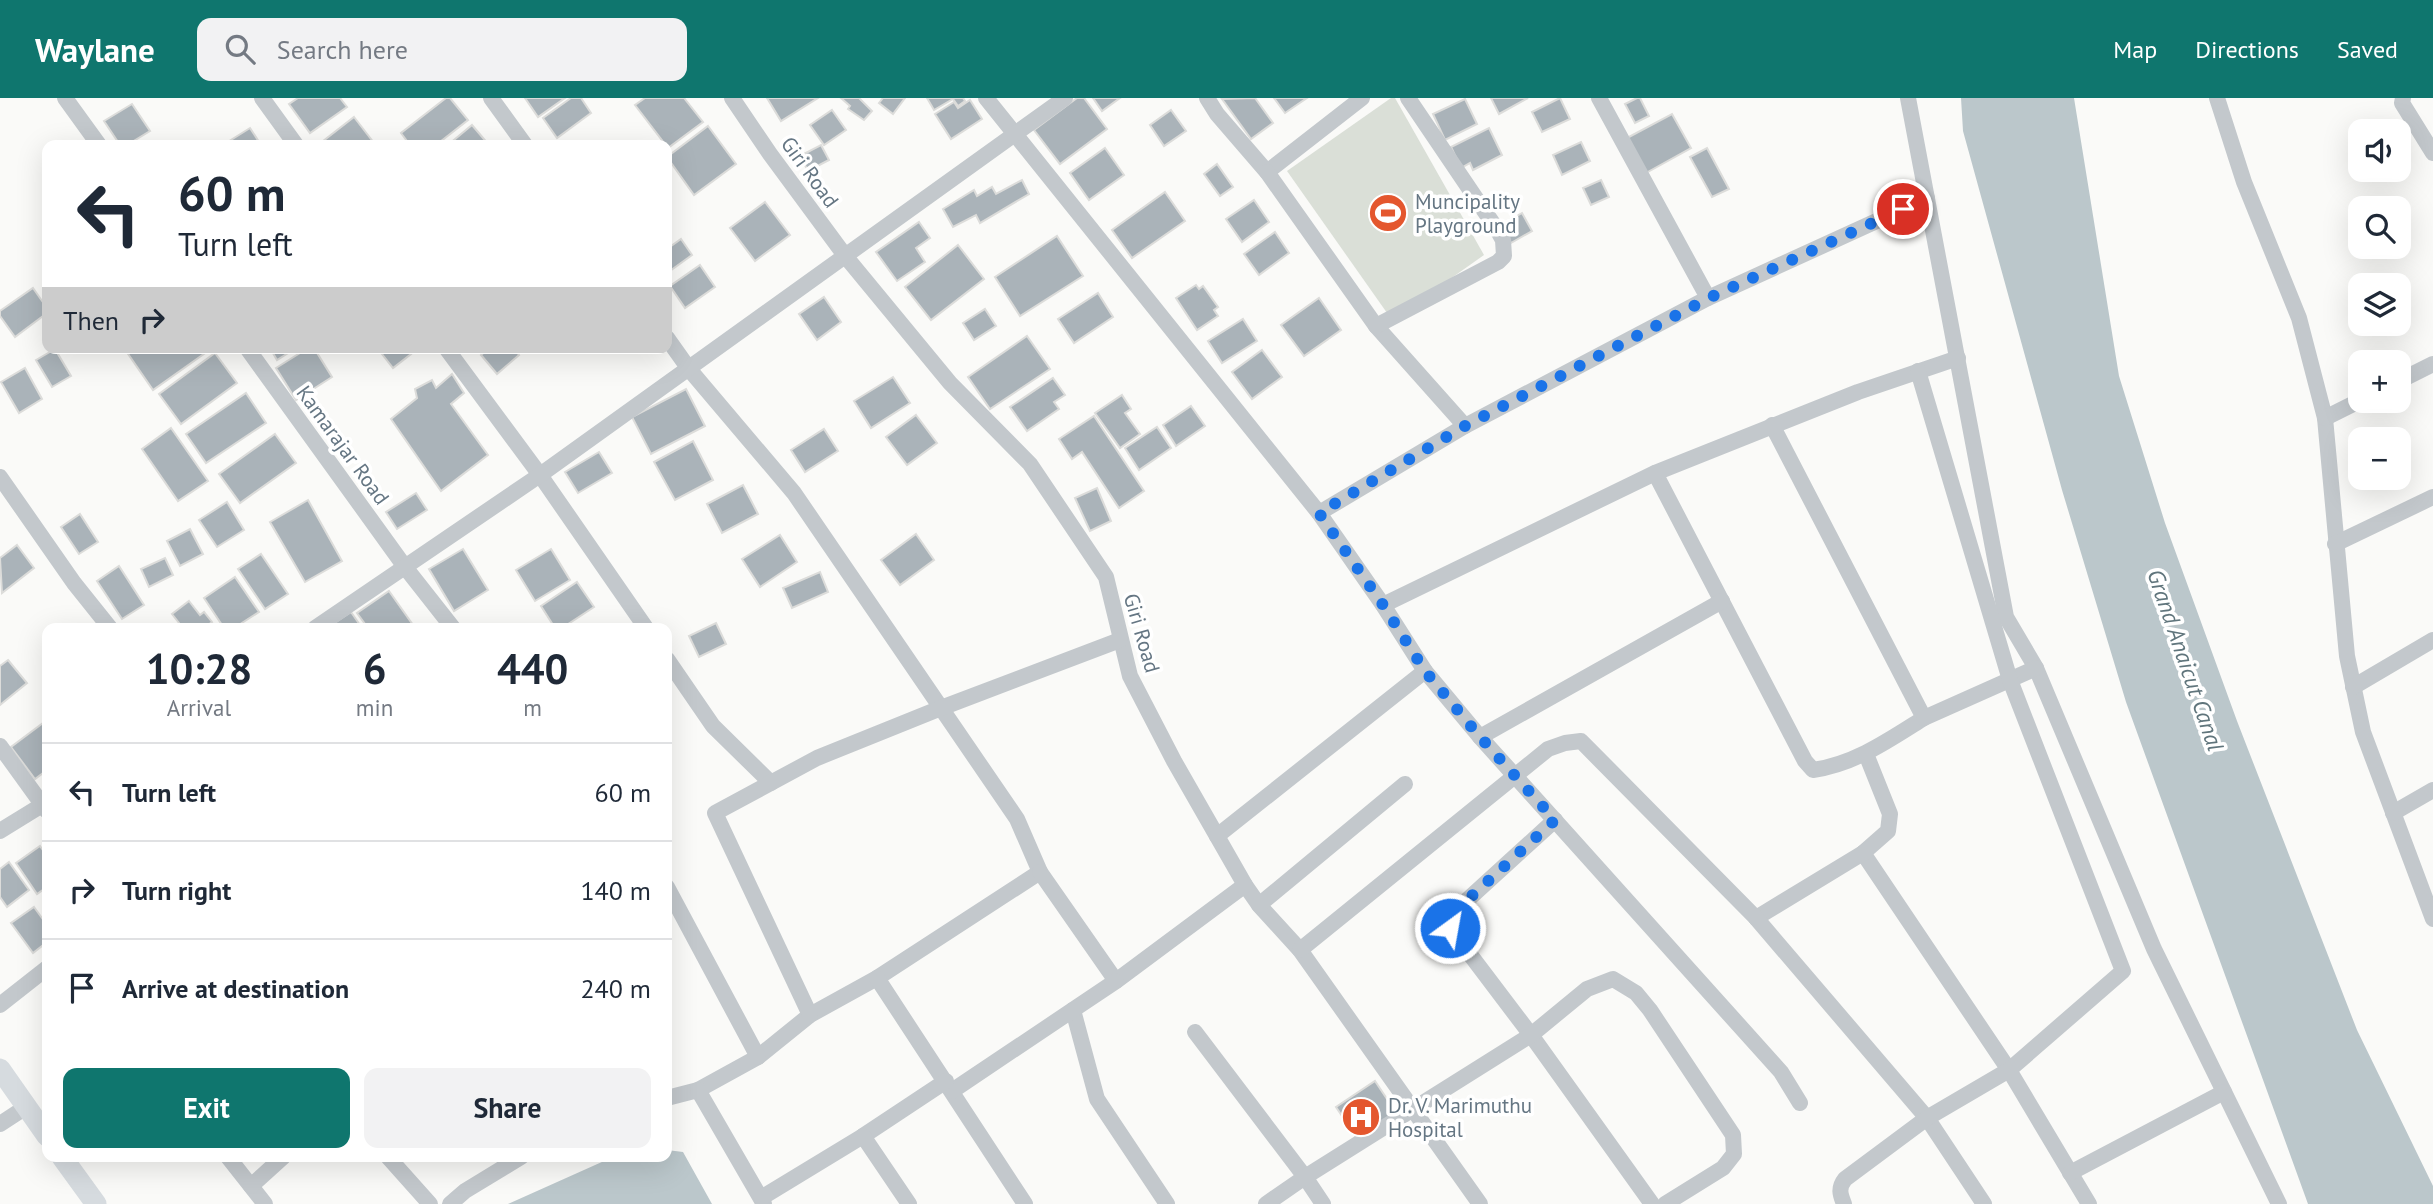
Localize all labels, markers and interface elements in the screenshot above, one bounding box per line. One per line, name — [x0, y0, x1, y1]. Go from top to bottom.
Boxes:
search box — [197, 18, 687, 81]
text: Waylane — [35, 28, 155, 71]
icon: search — [221, 30, 259, 68]
text: Search here — [277, 33, 408, 66]
text: Map — [2113, 34, 2157, 65]
text: Directions — [2195, 34, 2299, 65]
text: Saved — [2337, 34, 2398, 65]
map controls — [2348, 119, 2411, 490]
button: sound — [2348, 119, 2411, 182]
street label: Giri Road — [775, 131, 845, 213]
text: 60 m — [178, 161, 285, 225]
icon: left — [63, 168, 154, 259]
pin — [1873, 179, 1933, 239]
place label: Muncipality Playground — [1415, 188, 1520, 239]
icon: arrive — [1884, 190, 1922, 228]
sports icon: Muncipality Playground — [1367, 192, 1409, 234]
button: search — [2348, 196, 2411, 259]
text: Turn left — [178, 223, 293, 265]
button: layers — [2348, 273, 2411, 336]
icon: right — [133, 301, 171, 339]
text: Then — [63, 304, 119, 337]
button: + — [2348, 350, 2411, 413]
street label: Kamarajar Road — [291, 380, 395, 510]
button: − — [2348, 427, 2411, 490]
water label: Grand Anaicut Canal — [2141, 565, 2231, 755]
street label: Giri Road — [1118, 590, 1166, 676]
text: 10:28 — [146, 641, 252, 696]
text: 6 — [363, 641, 386, 696]
text: 440 — [497, 641, 568, 696]
text: Arrival — [167, 693, 231, 722]
text: min — [356, 693, 393, 722]
text: m — [523, 693, 542, 722]
icon: left — [63, 773, 101, 811]
text: Turn left — [122, 776, 216, 809]
text: 60 m — [595, 776, 651, 809]
icon: right — [63, 871, 101, 909]
text: Turn right — [122, 874, 231, 907]
text: 140 m — [580, 874, 651, 907]
position arrow — [1413, 891, 1487, 965]
icon: arrive — [63, 969, 101, 1007]
text: Arrive at destination — [122, 972, 349, 1005]
text: 240 m — [580, 972, 651, 1005]
button: Exit — [63, 1068, 350, 1148]
button: Share — [364, 1068, 651, 1148]
place label: Dr. V. Marimuthu Hospital — [1388, 1092, 1532, 1143]
hospital icon: Dr. V. Marimuthu Hospital — [1340, 1096, 1382, 1138]

